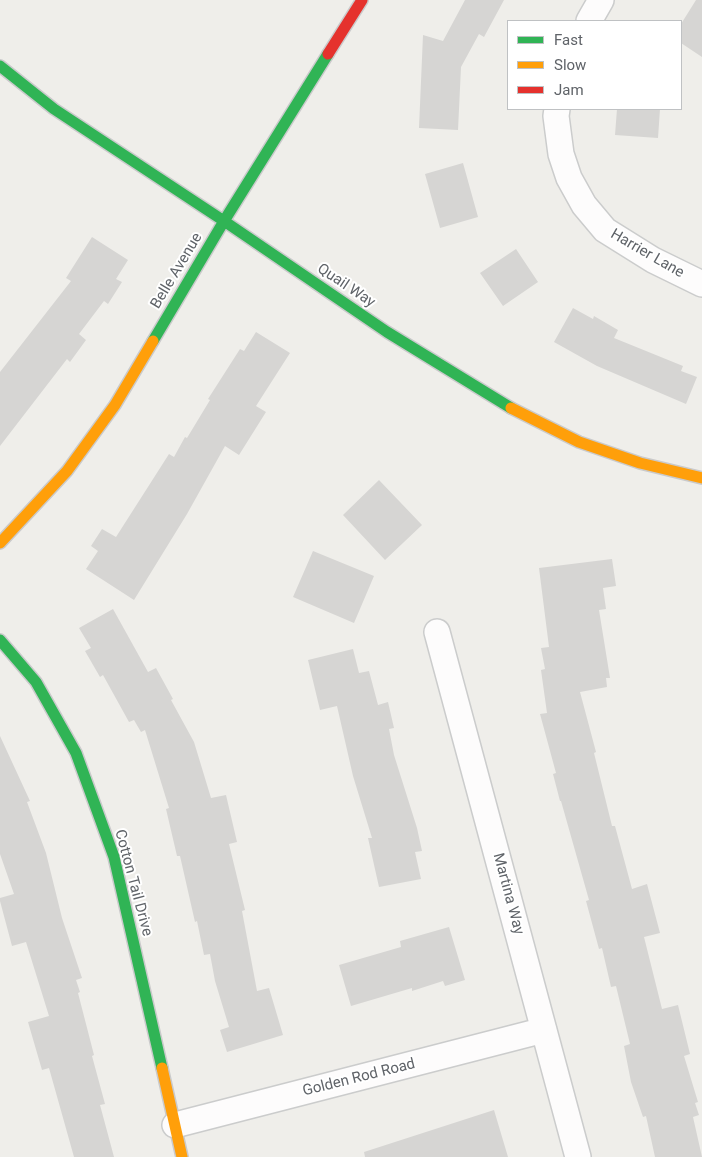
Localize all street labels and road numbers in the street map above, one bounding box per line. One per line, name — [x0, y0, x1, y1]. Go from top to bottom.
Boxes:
street label: Harrier Lane — [607, 226, 687, 282]
street label: Belle Avenue — [147, 230, 207, 312]
street label: Quail Way — [314, 260, 378, 312]
street label: Cotton Tail Drive — [110, 828, 156, 938]
street label: Martina Way — [488, 851, 528, 937]
street label: Golden Rod Road — [301, 1055, 417, 1101]

